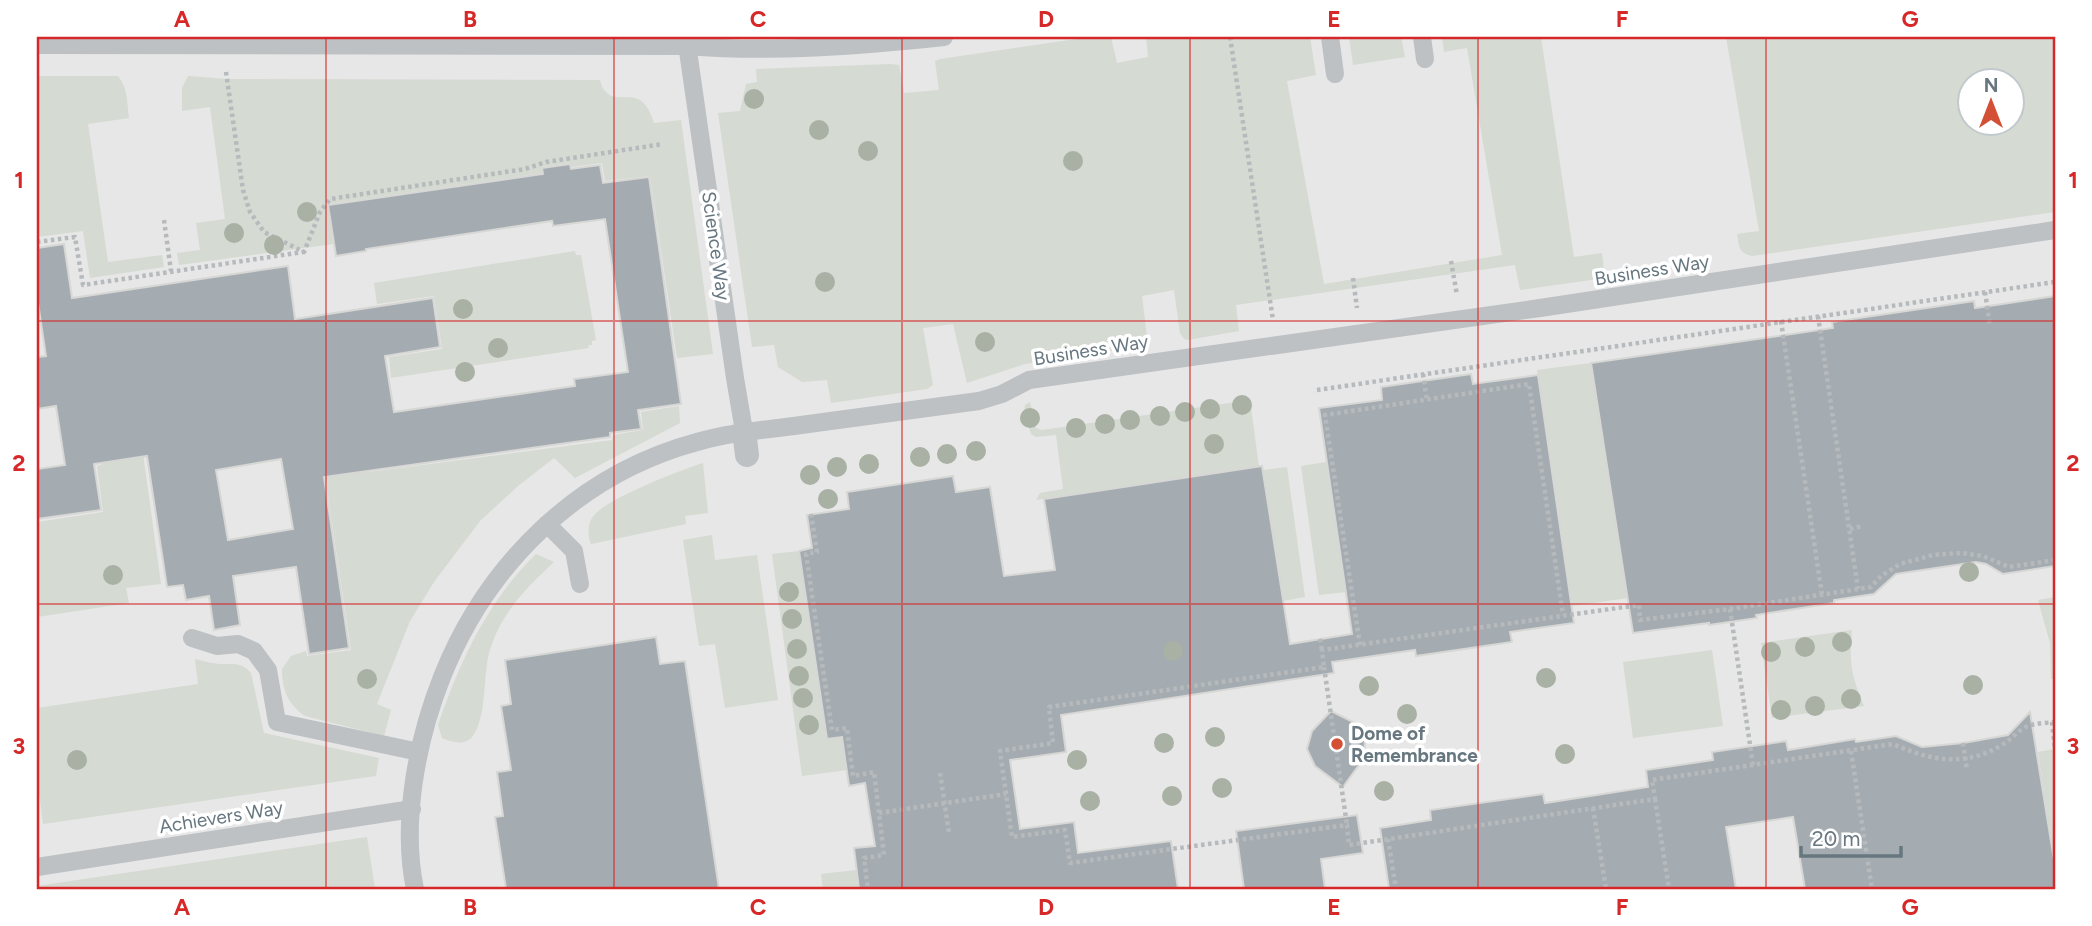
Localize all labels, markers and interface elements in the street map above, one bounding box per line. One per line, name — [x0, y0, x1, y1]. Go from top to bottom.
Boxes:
text: A — [174, 5, 191, 33]
text: B — [463, 5, 477, 33]
text: C — [750, 5, 767, 33]
text: D — [1038, 5, 1054, 33]
text: E — [1327, 5, 1341, 33]
text: F — [1616, 5, 1629, 33]
text: G — [1901, 5, 1919, 33]
north arrow — [1955, 66, 2025, 136]
text: N — [1984, 74, 1998, 97]
text: 1 — [14, 166, 24, 194]
text: 1 — [2068, 166, 2078, 194]
street label: Science Way — [697, 190, 735, 302]
street label: Business Way — [1593, 250, 1711, 290]
street label: Business Way — [1032, 330, 1150, 370]
text: 2 — [12, 449, 26, 477]
text: 2 — [2066, 449, 2080, 477]
place label: Dome of Remembrance — [1351, 722, 1478, 767]
text: 3 — [13, 732, 25, 760]
text: 3 — [2067, 732, 2079, 760]
marker: Dome of Remembrance — [1329, 736, 1345, 752]
street label: Achievers Way — [157, 796, 285, 838]
scale bar — [1801, 814, 1901, 858]
text: 20 m — [1812, 826, 1860, 851]
text: A — [174, 893, 191, 921]
text: B — [463, 893, 477, 921]
text: C — [750, 893, 767, 921]
text: D — [1038, 893, 1054, 921]
text: E — [1327, 893, 1341, 921]
text: F — [1616, 893, 1629, 921]
text: G — [1901, 893, 1919, 921]

